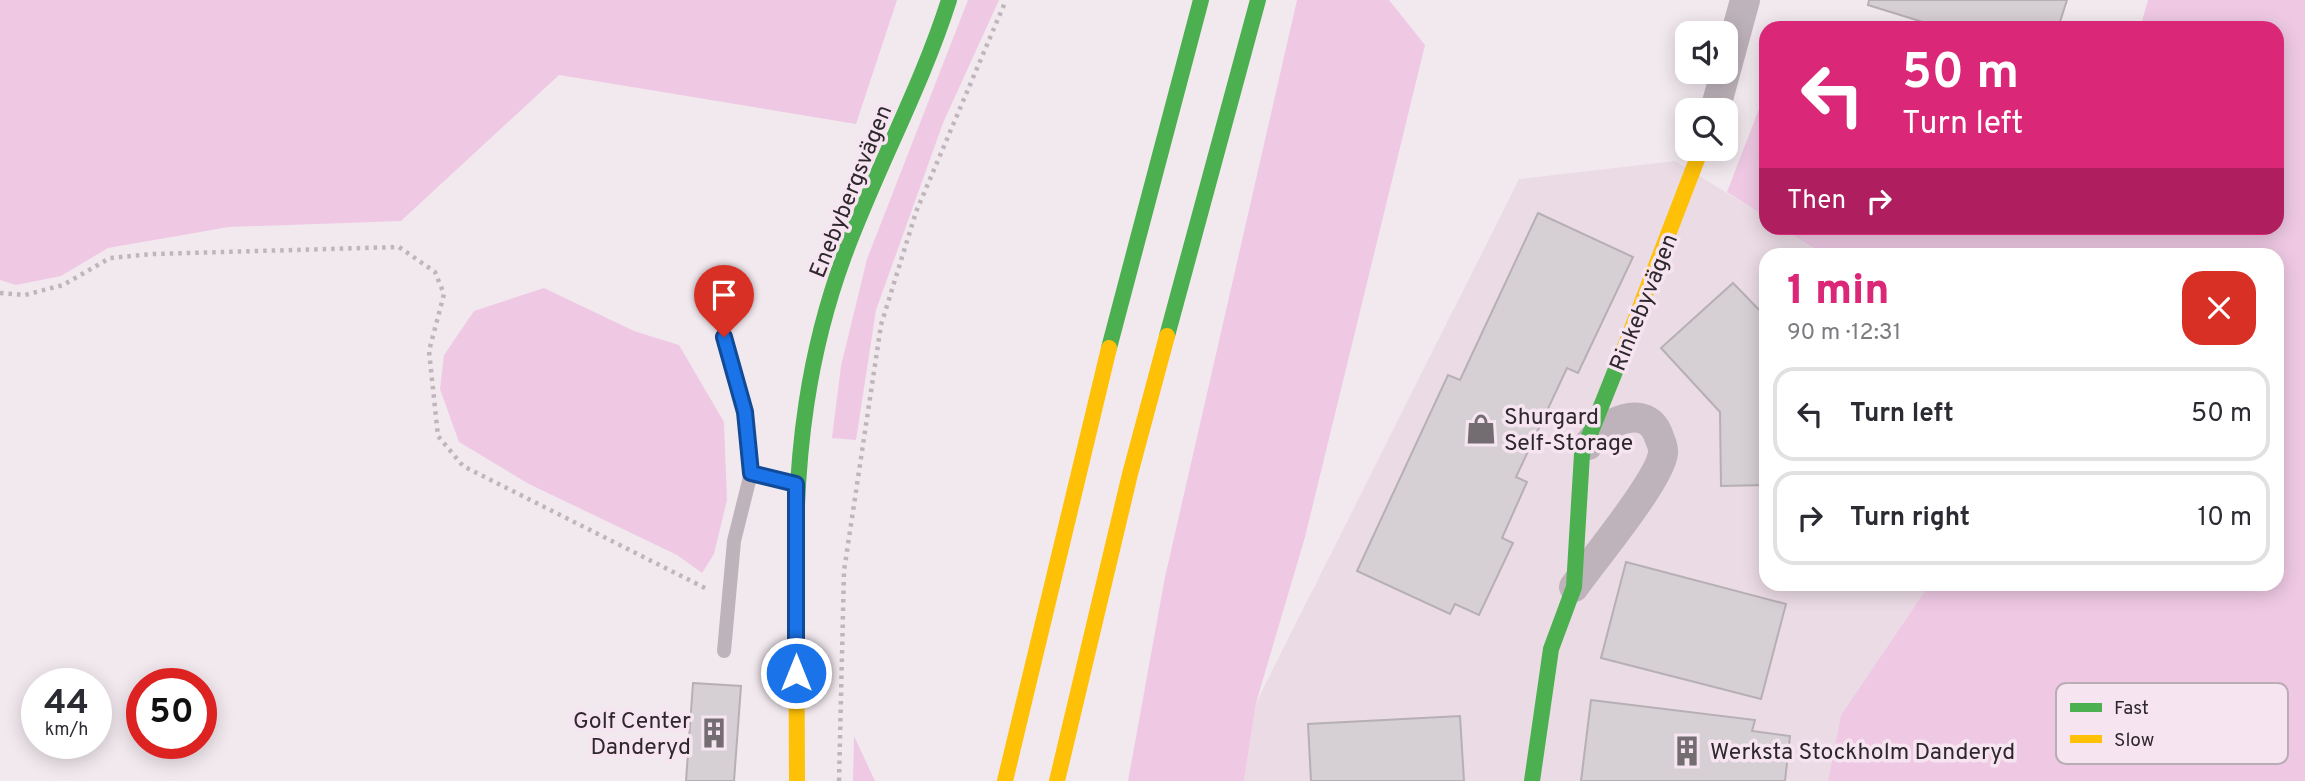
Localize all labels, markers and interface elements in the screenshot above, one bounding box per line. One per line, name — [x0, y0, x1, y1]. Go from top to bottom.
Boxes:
map controls — [1675, 21, 1738, 161]
button: sound — [1675, 21, 1738, 84]
text: 50 m — [1902, 44, 2019, 106]
icon: left — [1787, 49, 1878, 140]
button: search — [1675, 98, 1738, 161]
street label: Enebybergsvägen — [804, 101, 900, 283]
text: Turn left — [1902, 105, 2023, 145]
icon: right — [1860, 182, 1898, 220]
text: Then — [1787, 185, 1846, 218]
street label: Rinkebyvägen — [1605, 230, 1686, 376]
pin — [694, 265, 754, 337]
text: 1 min — [1787, 266, 1890, 319]
button: close — [2182, 271, 2256, 345]
icon: arrive — [705, 276, 743, 314]
text: 90 m · 12:31 — [1787, 319, 1901, 348]
icon: left — [1791, 395, 1829, 433]
text: Turn left — [1850, 398, 1954, 431]
text: 50 m — [2191, 398, 2252, 431]
place label: Shurgard Self-Storage — [1504, 404, 1633, 459]
shop icon: Shurgard Self-Storage — [1464, 412, 1498, 446]
icon: right — [1791, 499, 1829, 537]
text: Turn right — [1850, 502, 1970, 535]
text: 10 m — [2197, 502, 2252, 535]
position arrow — [759, 636, 833, 710]
speed limit sign: 50 — [126, 668, 217, 759]
text: 44 — [44, 682, 89, 726]
legend — [2056, 683, 2288, 764]
text: Fast — [2114, 697, 2149, 721]
place label: Golf Center Danderyd — [573, 708, 691, 763]
building icon: Golf Center Danderyd — [697, 716, 731, 750]
text: km/h — [45, 719, 88, 742]
text: Slow — [2114, 729, 2154, 753]
building icon: Werksta Stockholm Danderyd — [1670, 734, 1704, 768]
place label: Werksta Stockholm Danderyd — [1710, 739, 2015, 768]

